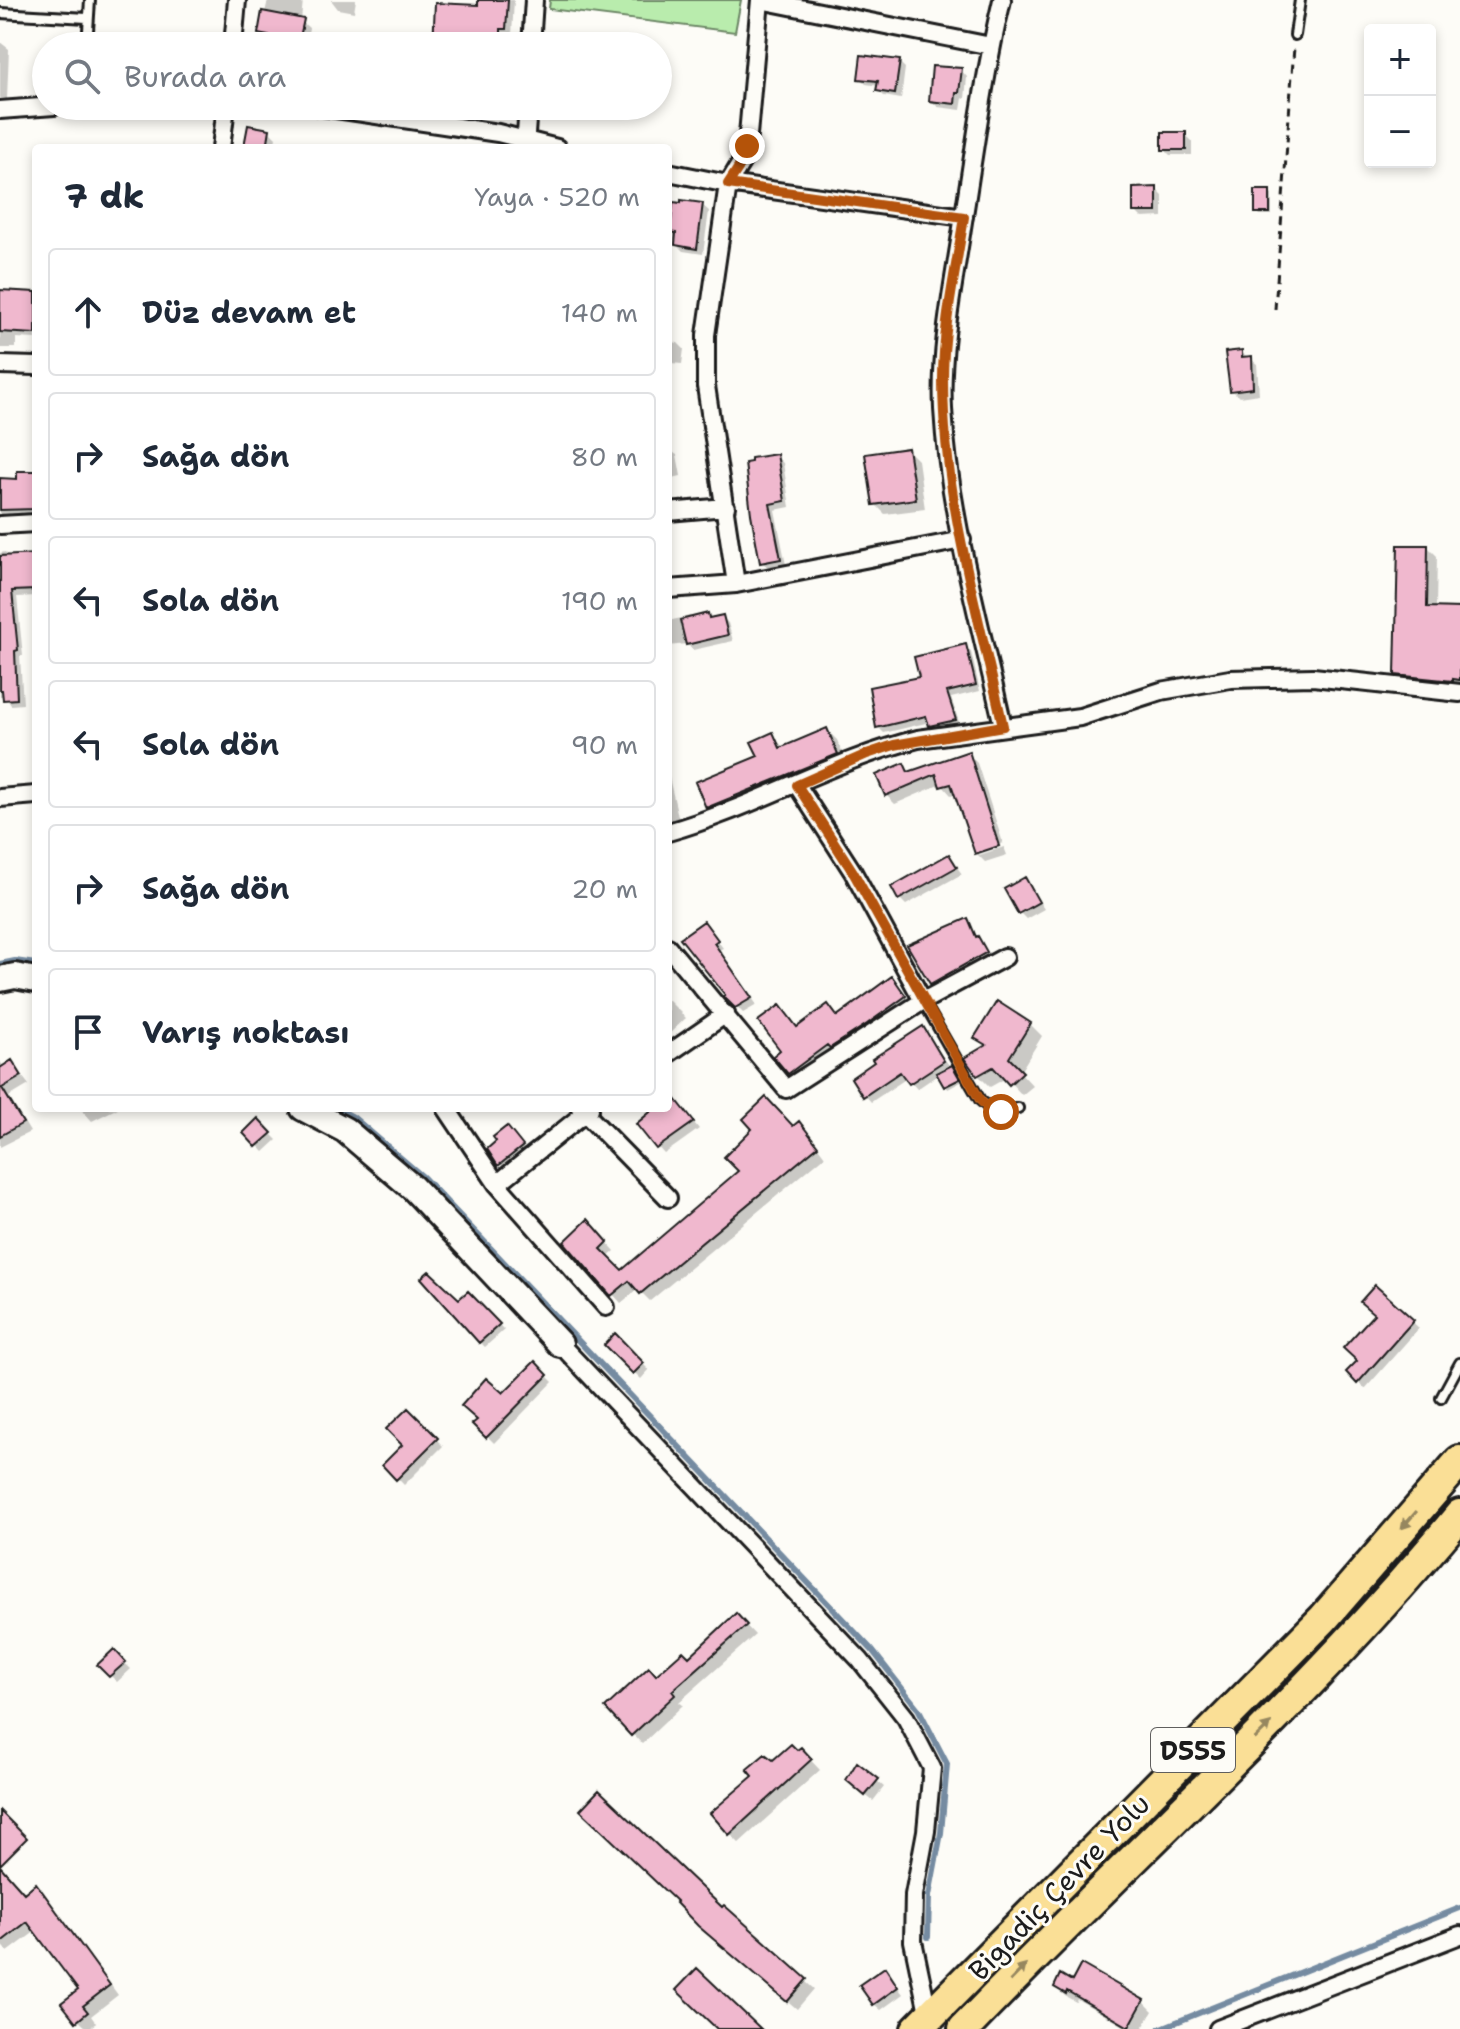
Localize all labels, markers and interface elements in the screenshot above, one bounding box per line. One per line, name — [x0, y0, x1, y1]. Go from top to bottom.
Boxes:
map controls — [1364, 24, 1436, 168]
button: + — [1364, 24, 1436, 96]
search box — [32, 32, 672, 120]
icon: search — [60, 54, 104, 98]
text: Burada ara — [124, 56, 286, 97]
button: − — [1364, 96, 1436, 168]
route end — [729, 128, 765, 164]
text: 7 dk — [64, 173, 145, 219]
text: Yaya · 520 m — [474, 179, 640, 214]
icon: ahead — [66, 290, 110, 334]
text: Düz devam et — [142, 292, 356, 333]
text: 140 m — [561, 295, 638, 330]
icon: right — [66, 434, 110, 478]
text: Sağa dön — [142, 436, 289, 477]
text: 80 m — [571, 439, 638, 474]
icon: left — [66, 578, 110, 622]
text: Sola dön — [142, 580, 279, 621]
text: 190 m — [561, 583, 638, 618]
icon: left — [66, 722, 110, 766]
text: Sola dön — [142, 724, 279, 765]
text: 90 m — [571, 727, 638, 762]
icon: right — [66, 866, 110, 910]
text: Sağa dön — [142, 868, 289, 909]
text: 20 m — [571, 871, 638, 906]
icon: arrive — [66, 1010, 110, 1054]
text: Varış noktası — [142, 1012, 349, 1053]
route start — [983, 1094, 1019, 1130]
one-way arrow — [1401, 1511, 1419, 1530]
one-way arrow — [1253, 1722, 1272, 1741]
road number: D555 — [1151, 1728, 1235, 1772]
street label: Bigadiç Çevre Yolu — [960, 1785, 1158, 1989]
one-way arrow — [1009, 1963, 1027, 1982]

